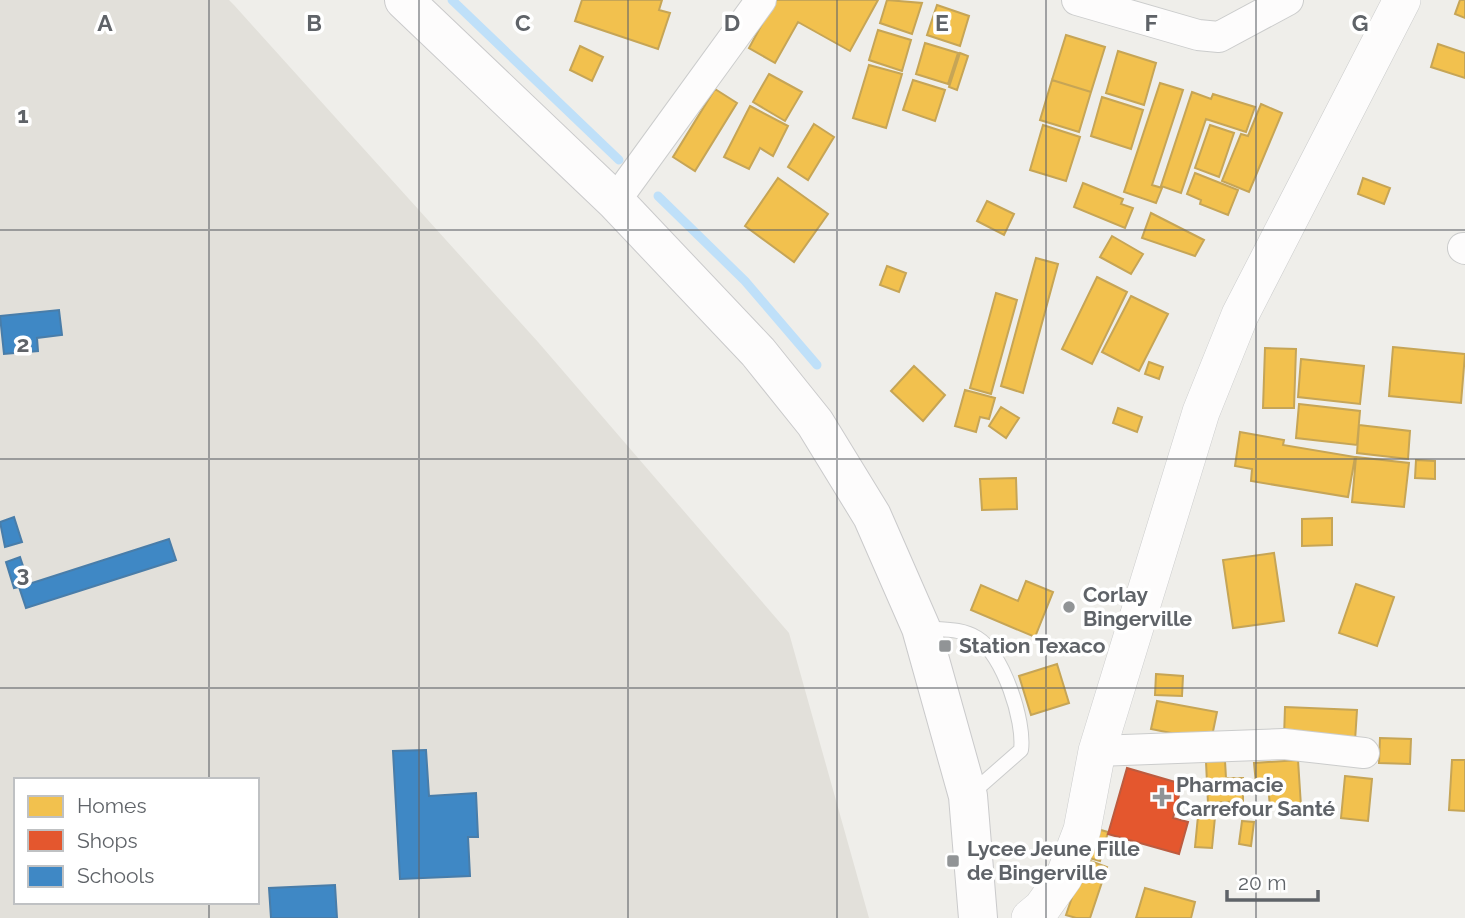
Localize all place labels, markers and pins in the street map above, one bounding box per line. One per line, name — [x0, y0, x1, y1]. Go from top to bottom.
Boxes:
place label: Corlay Bingerville — [1083, 582, 1193, 631]
marker: Corlay Bingerville — [1061, 599, 1077, 615]
place label: Station Texaco — [959, 633, 1106, 658]
marker: Station Texaco — [937, 638, 953, 654]
place label: Pharmacie Carrefour Santé — [1176, 772, 1336, 821]
marker: Pharmacie Carrefour Santé — [1154, 789, 1170, 805]
place label: Lycee Jeune Fille de Bingerville — [967, 836, 1140, 885]
marker: Lycee Jeune Fille de Bingerville — [945, 853, 961, 869]

